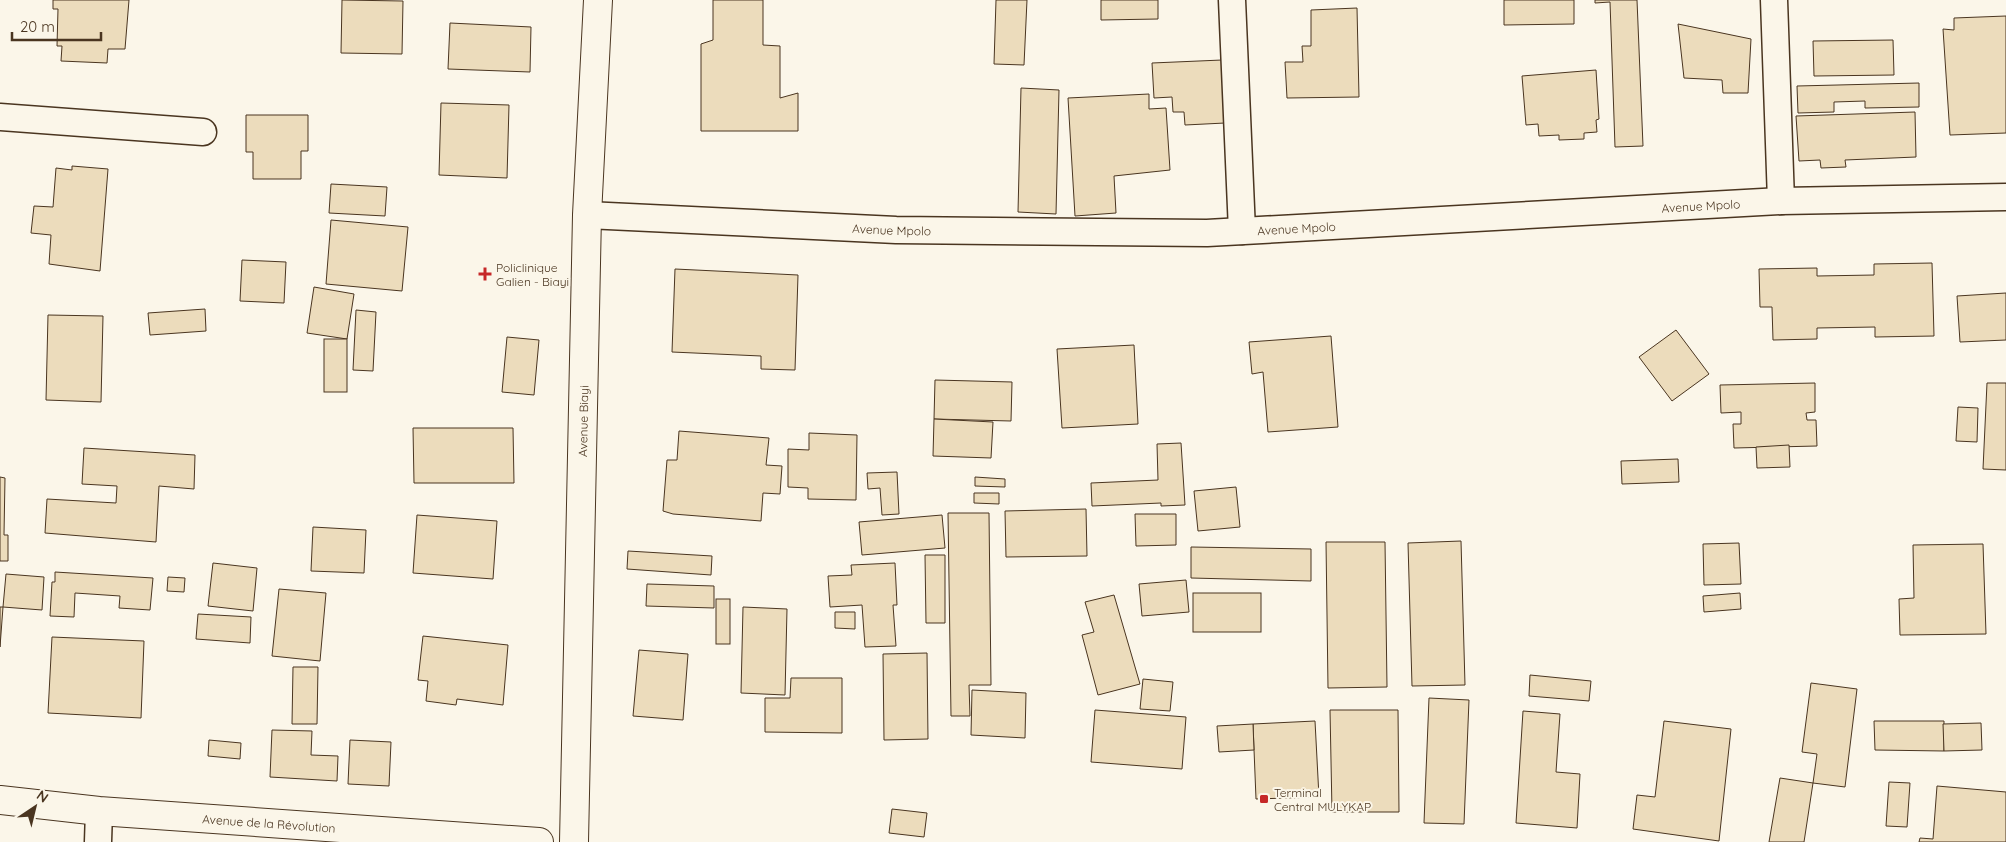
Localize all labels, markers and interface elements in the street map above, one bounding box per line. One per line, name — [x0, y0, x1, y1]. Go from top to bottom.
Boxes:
scale bar — [12, 10, 101, 42]
text: 20 m — [20, 17, 55, 36]
street label: Avenue Mpolo — [1661, 196, 1741, 215]
street label: Avenue Mpolo — [1257, 218, 1336, 238]
street label: Avenue Mpolo — [852, 220, 931, 238]
place label: Policlinique Galien - Biayi — [496, 260, 569, 289]
marker: Policlinique Galien - Biayi — [478, 267, 492, 281]
street label: Avenue Biayi — [574, 385, 591, 457]
north arrow — [10, 782, 60, 832]
place label: Terminal Central MULYKAP — [1274, 785, 1371, 814]
text: N — [33, 786, 52, 807]
marker: Terminal Central MULYKAP — [1258, 793, 1270, 805]
street label: Avenue de la Révolution — [202, 811, 336, 835]

